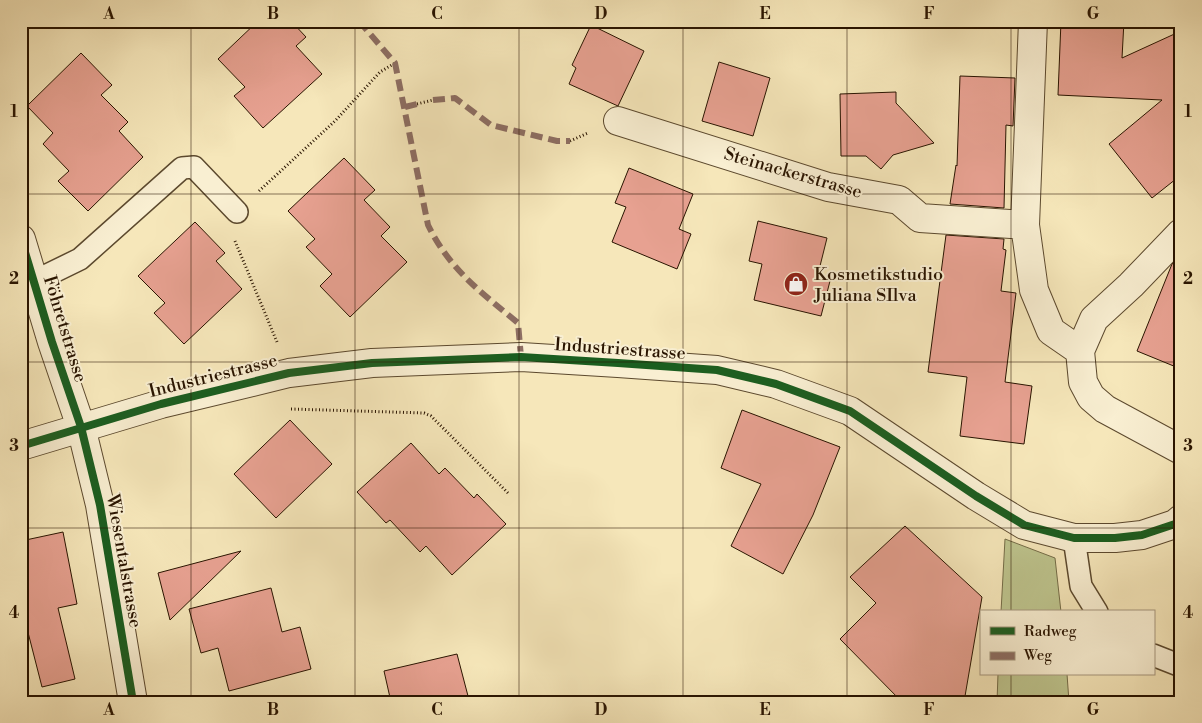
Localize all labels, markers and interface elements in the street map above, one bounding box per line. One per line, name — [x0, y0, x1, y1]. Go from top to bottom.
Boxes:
text: A — [102, 4, 115, 24]
text: B — [267, 4, 279, 24]
text: C — [431, 4, 443, 24]
text: D — [595, 4, 608, 24]
text: E — [759, 4, 771, 24]
text: F — [923, 4, 935, 24]
text: G — [1087, 4, 1100, 24]
text: 1 — [10, 102, 18, 122]
text: 1 — [1184, 102, 1192, 122]
street label: Steinackerstrasse — [721, 142, 865, 204]
place label: Kosmetikstudio Juliana SIlva — [813, 263, 943, 307]
text: 2 — [9, 269, 19, 289]
text: 2 — [1183, 269, 1193, 289]
shop icon: Kosmetikstudio Juliana SIlva — [783, 271, 809, 297]
street label: Föhretstrasse — [38, 273, 92, 385]
street label: Industriestrasse — [554, 333, 686, 365]
street label: Industriestrasse — [146, 349, 280, 403]
text: 3 — [9, 436, 19, 456]
text: 3 — [1183, 436, 1193, 456]
street label: Wiesentalstrasse — [101, 491, 147, 630]
text: 4 — [9, 603, 20, 623]
text: 4 — [1183, 603, 1194, 623]
legend — [980, 610, 1154, 676]
text: Radweg — [1024, 622, 1077, 641]
text: Weg — [1023, 646, 1052, 665]
text: A — [102, 700, 115, 720]
text: B — [267, 700, 279, 720]
text: C — [431, 700, 443, 720]
text: D — [595, 700, 608, 720]
text: E — [759, 700, 771, 720]
text: F — [923, 700, 935, 720]
text: G — [1087, 700, 1100, 720]

